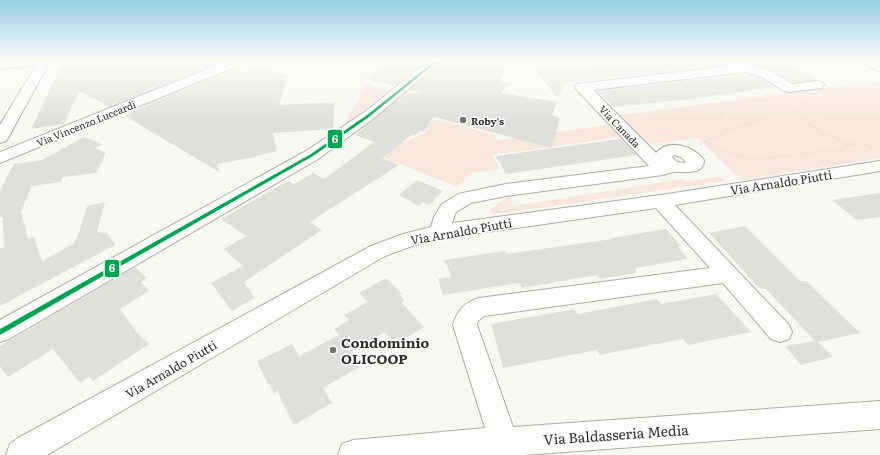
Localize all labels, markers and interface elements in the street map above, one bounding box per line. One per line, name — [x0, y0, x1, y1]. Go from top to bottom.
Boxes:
street label: Via Vincenzo Luccardi — [34, 96, 139, 150]
street label: Via Canada — [596, 102, 644, 151]
place label: Roby's — [471, 113, 504, 128]
marker: Roby's — [458, 115, 468, 125]
line badge: 6 — [327, 129, 343, 149]
text: 6 — [332, 130, 339, 146]
street label: Via Arnaldo Piutti — [729, 165, 833, 199]
street label: Via Arnaldo Piutti — [409, 213, 513, 249]
line badge: 6 — [104, 259, 120, 278]
text: 6 — [109, 259, 116, 275]
place label: Condominio OLICOOP — [341, 332, 430, 368]
street label: Via Arnaldo Piutti — [122, 335, 220, 403]
marker: Condominio OLICOOP — [328, 345, 338, 355]
street label: Via Baldasseria Media — [543, 419, 690, 449]

